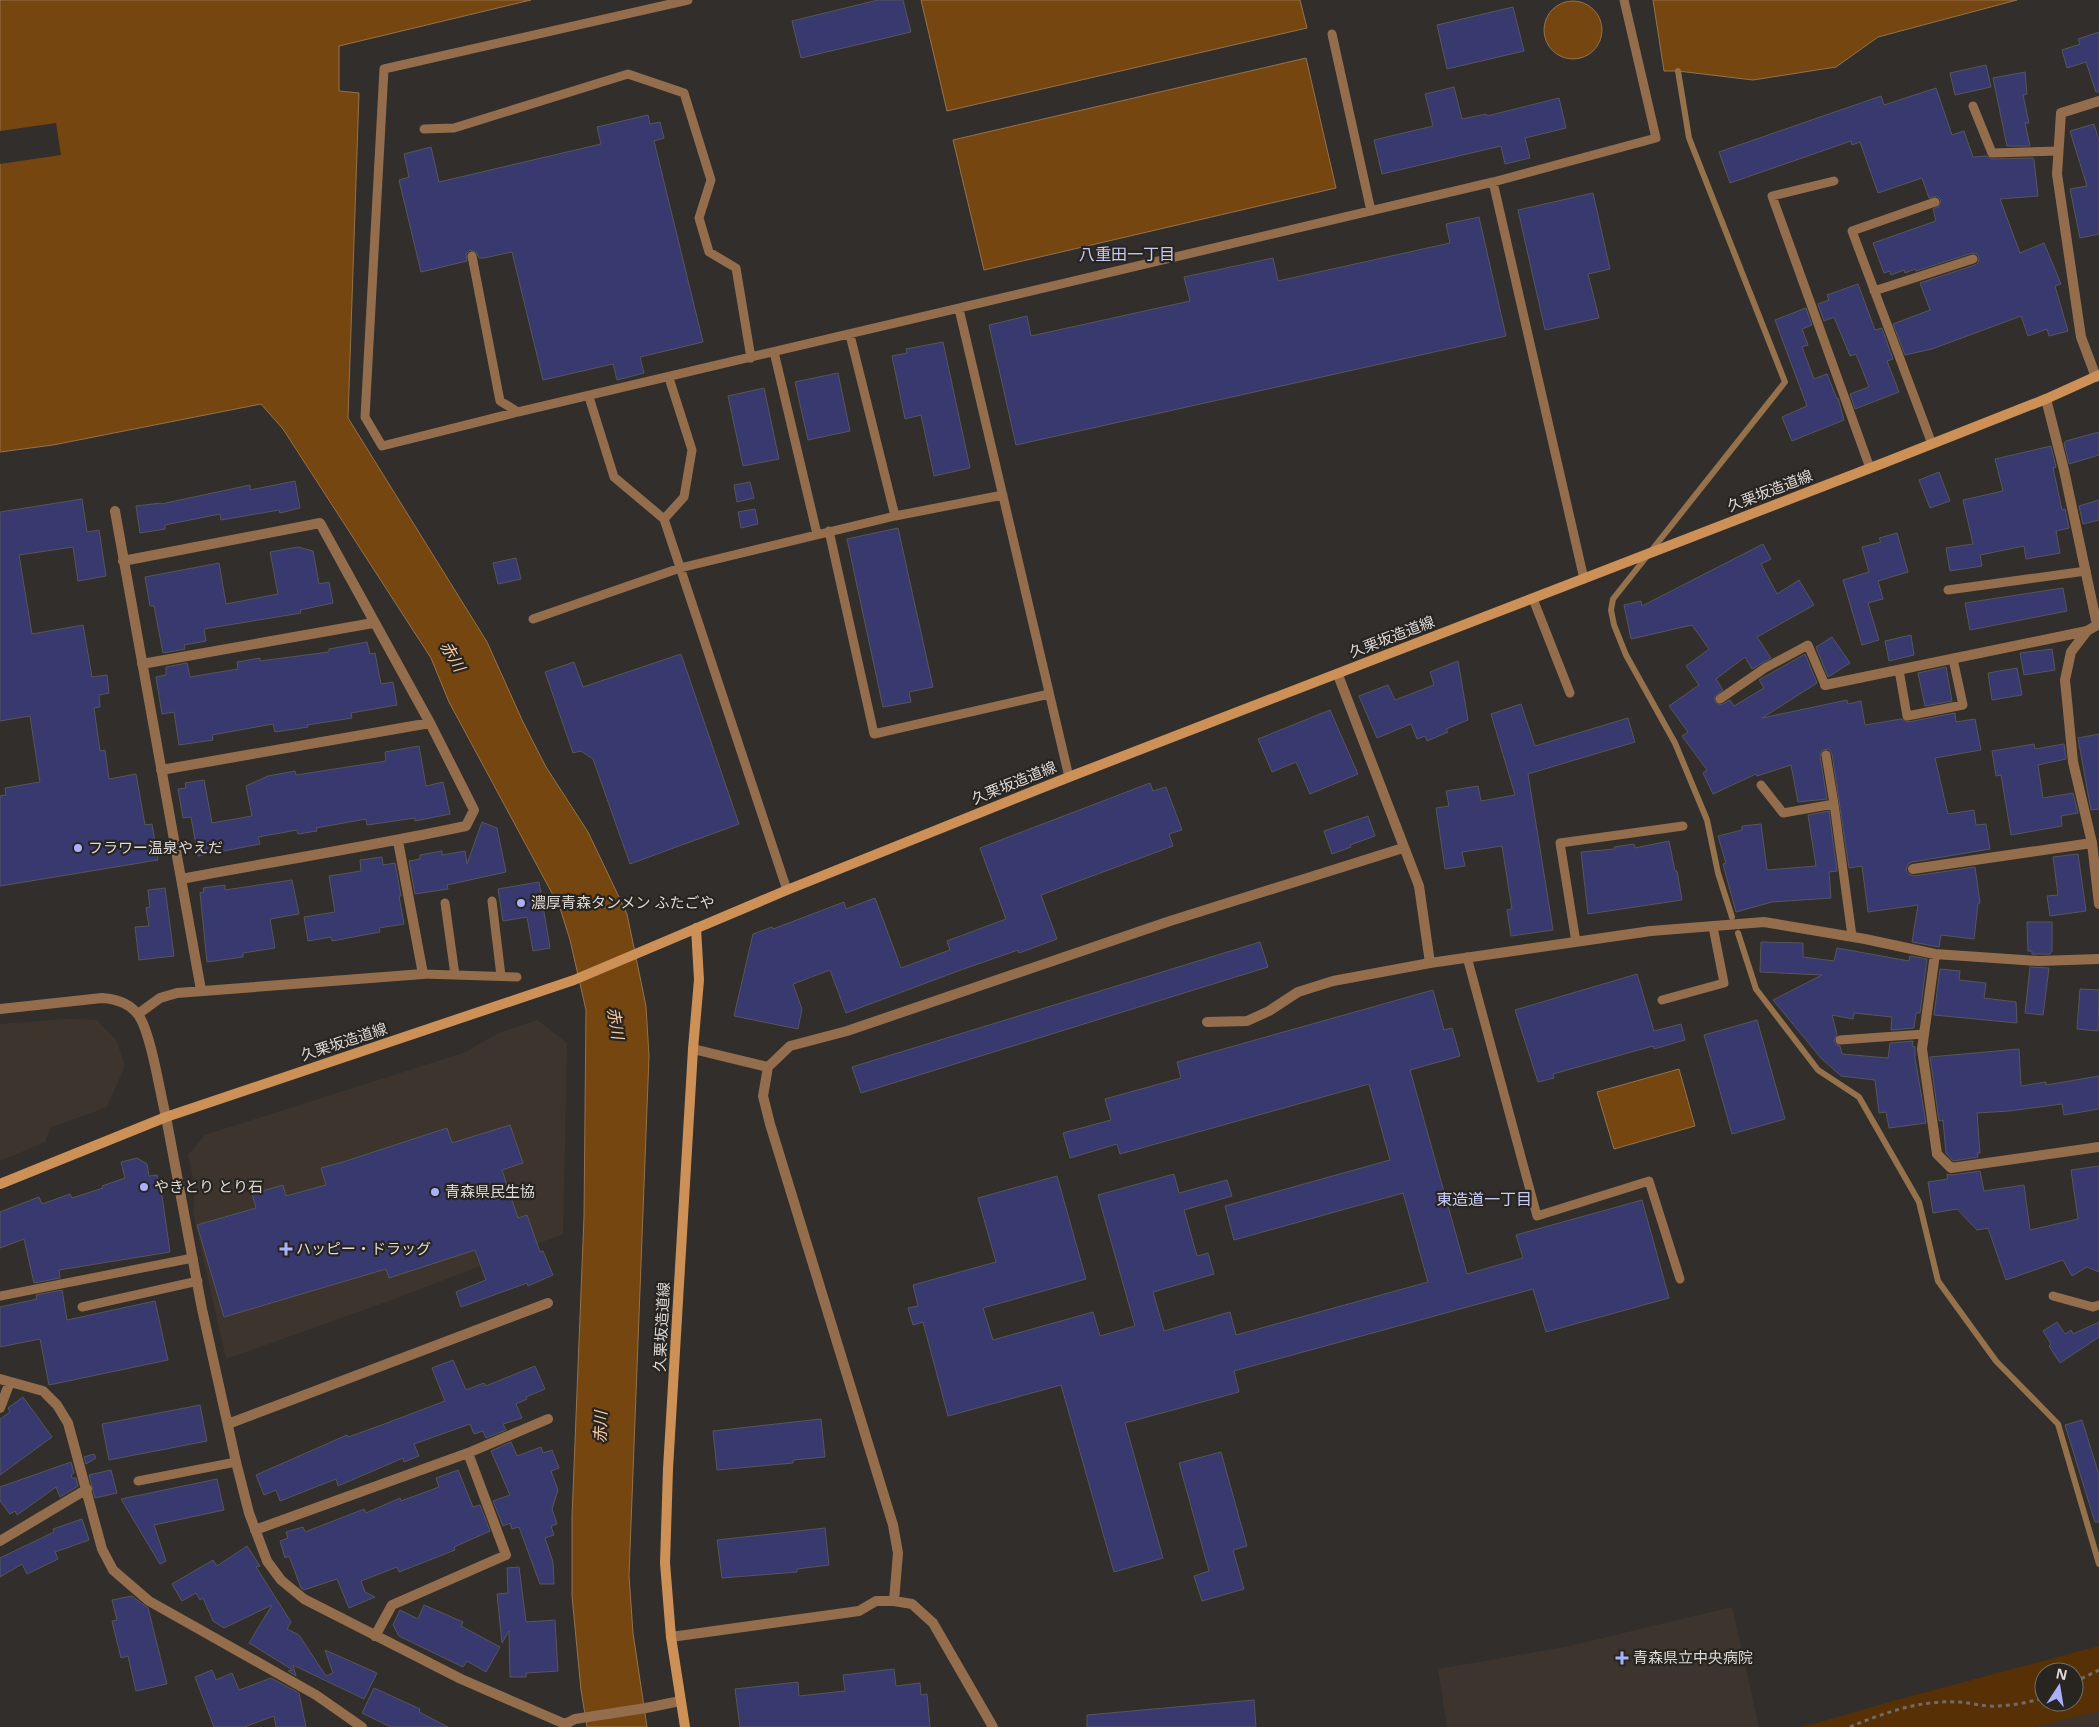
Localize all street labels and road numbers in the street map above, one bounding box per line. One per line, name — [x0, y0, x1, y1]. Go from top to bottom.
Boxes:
street label: 久栗坂造道線 — [1724, 465, 1815, 516]
street label: 久栗坂造道線 — [1346, 611, 1437, 662]
street label: 久栗坂造道線 — [968, 756, 1059, 808]
street label: 久栗坂造道線 — [298, 1018, 390, 1064]
street label: 久栗坂造道線 — [649, 1281, 673, 1372]

